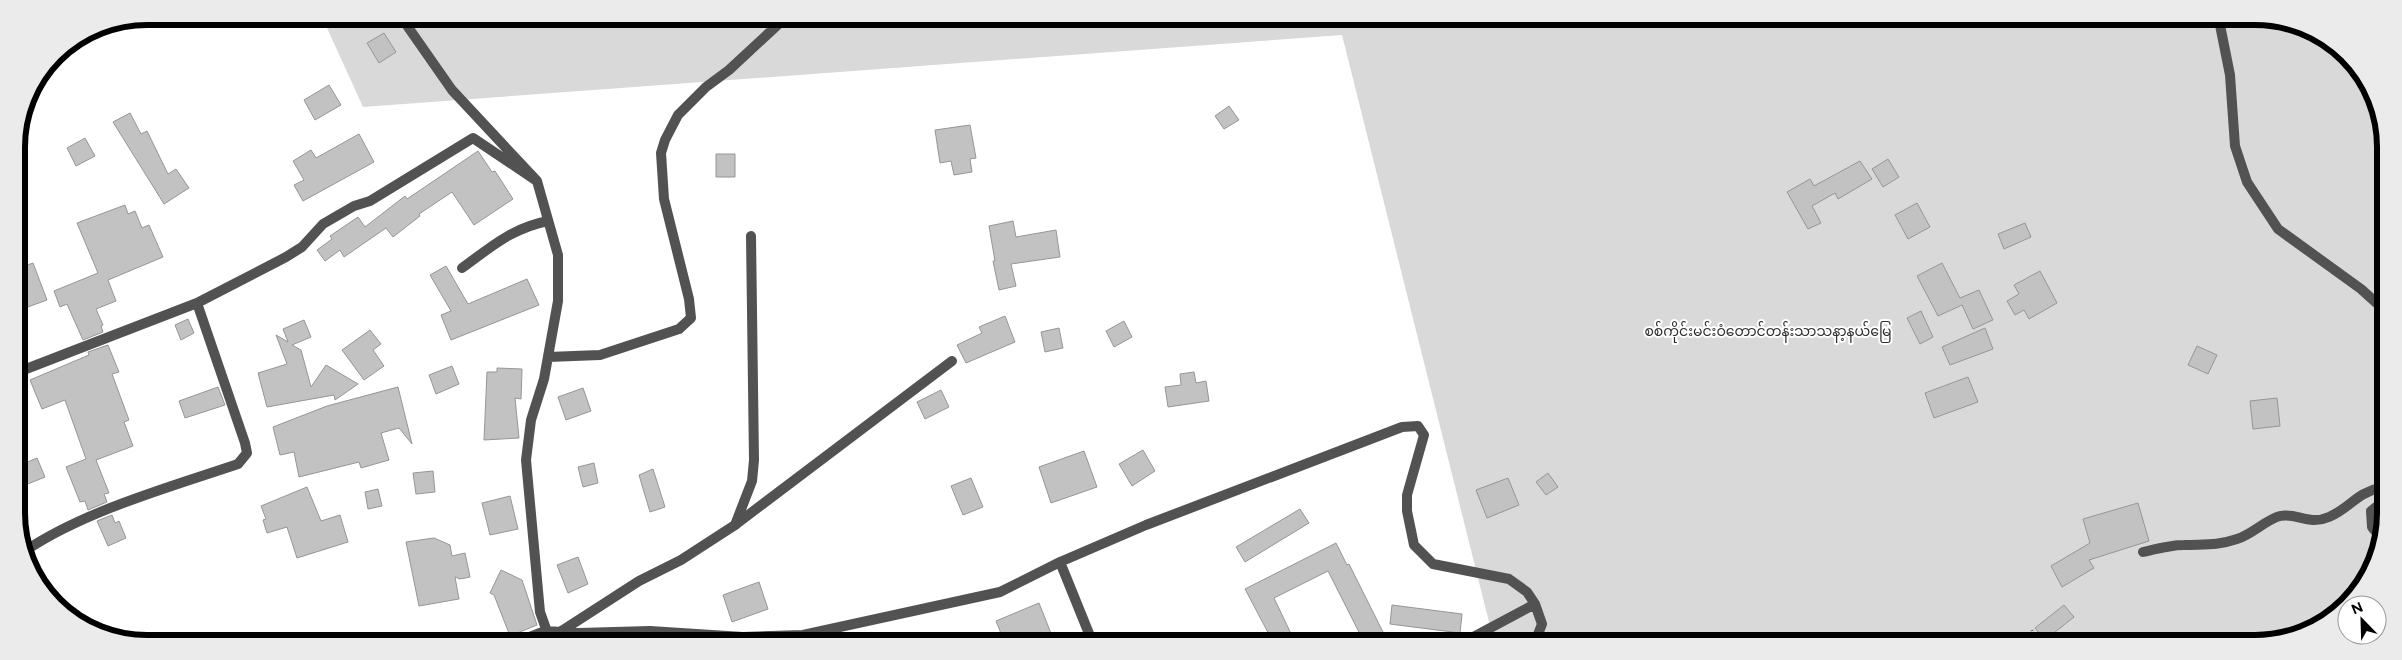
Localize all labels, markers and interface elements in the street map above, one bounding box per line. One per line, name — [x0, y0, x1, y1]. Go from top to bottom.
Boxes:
park label: စစ်ကိုင်းမင်းဝံတောင်တန်းသာသနာ့နယ်မြေ — [1644, 321, 1892, 343]
north arrow — [2337, 595, 2387, 645]
text: N — [2349, 599, 2365, 618]

